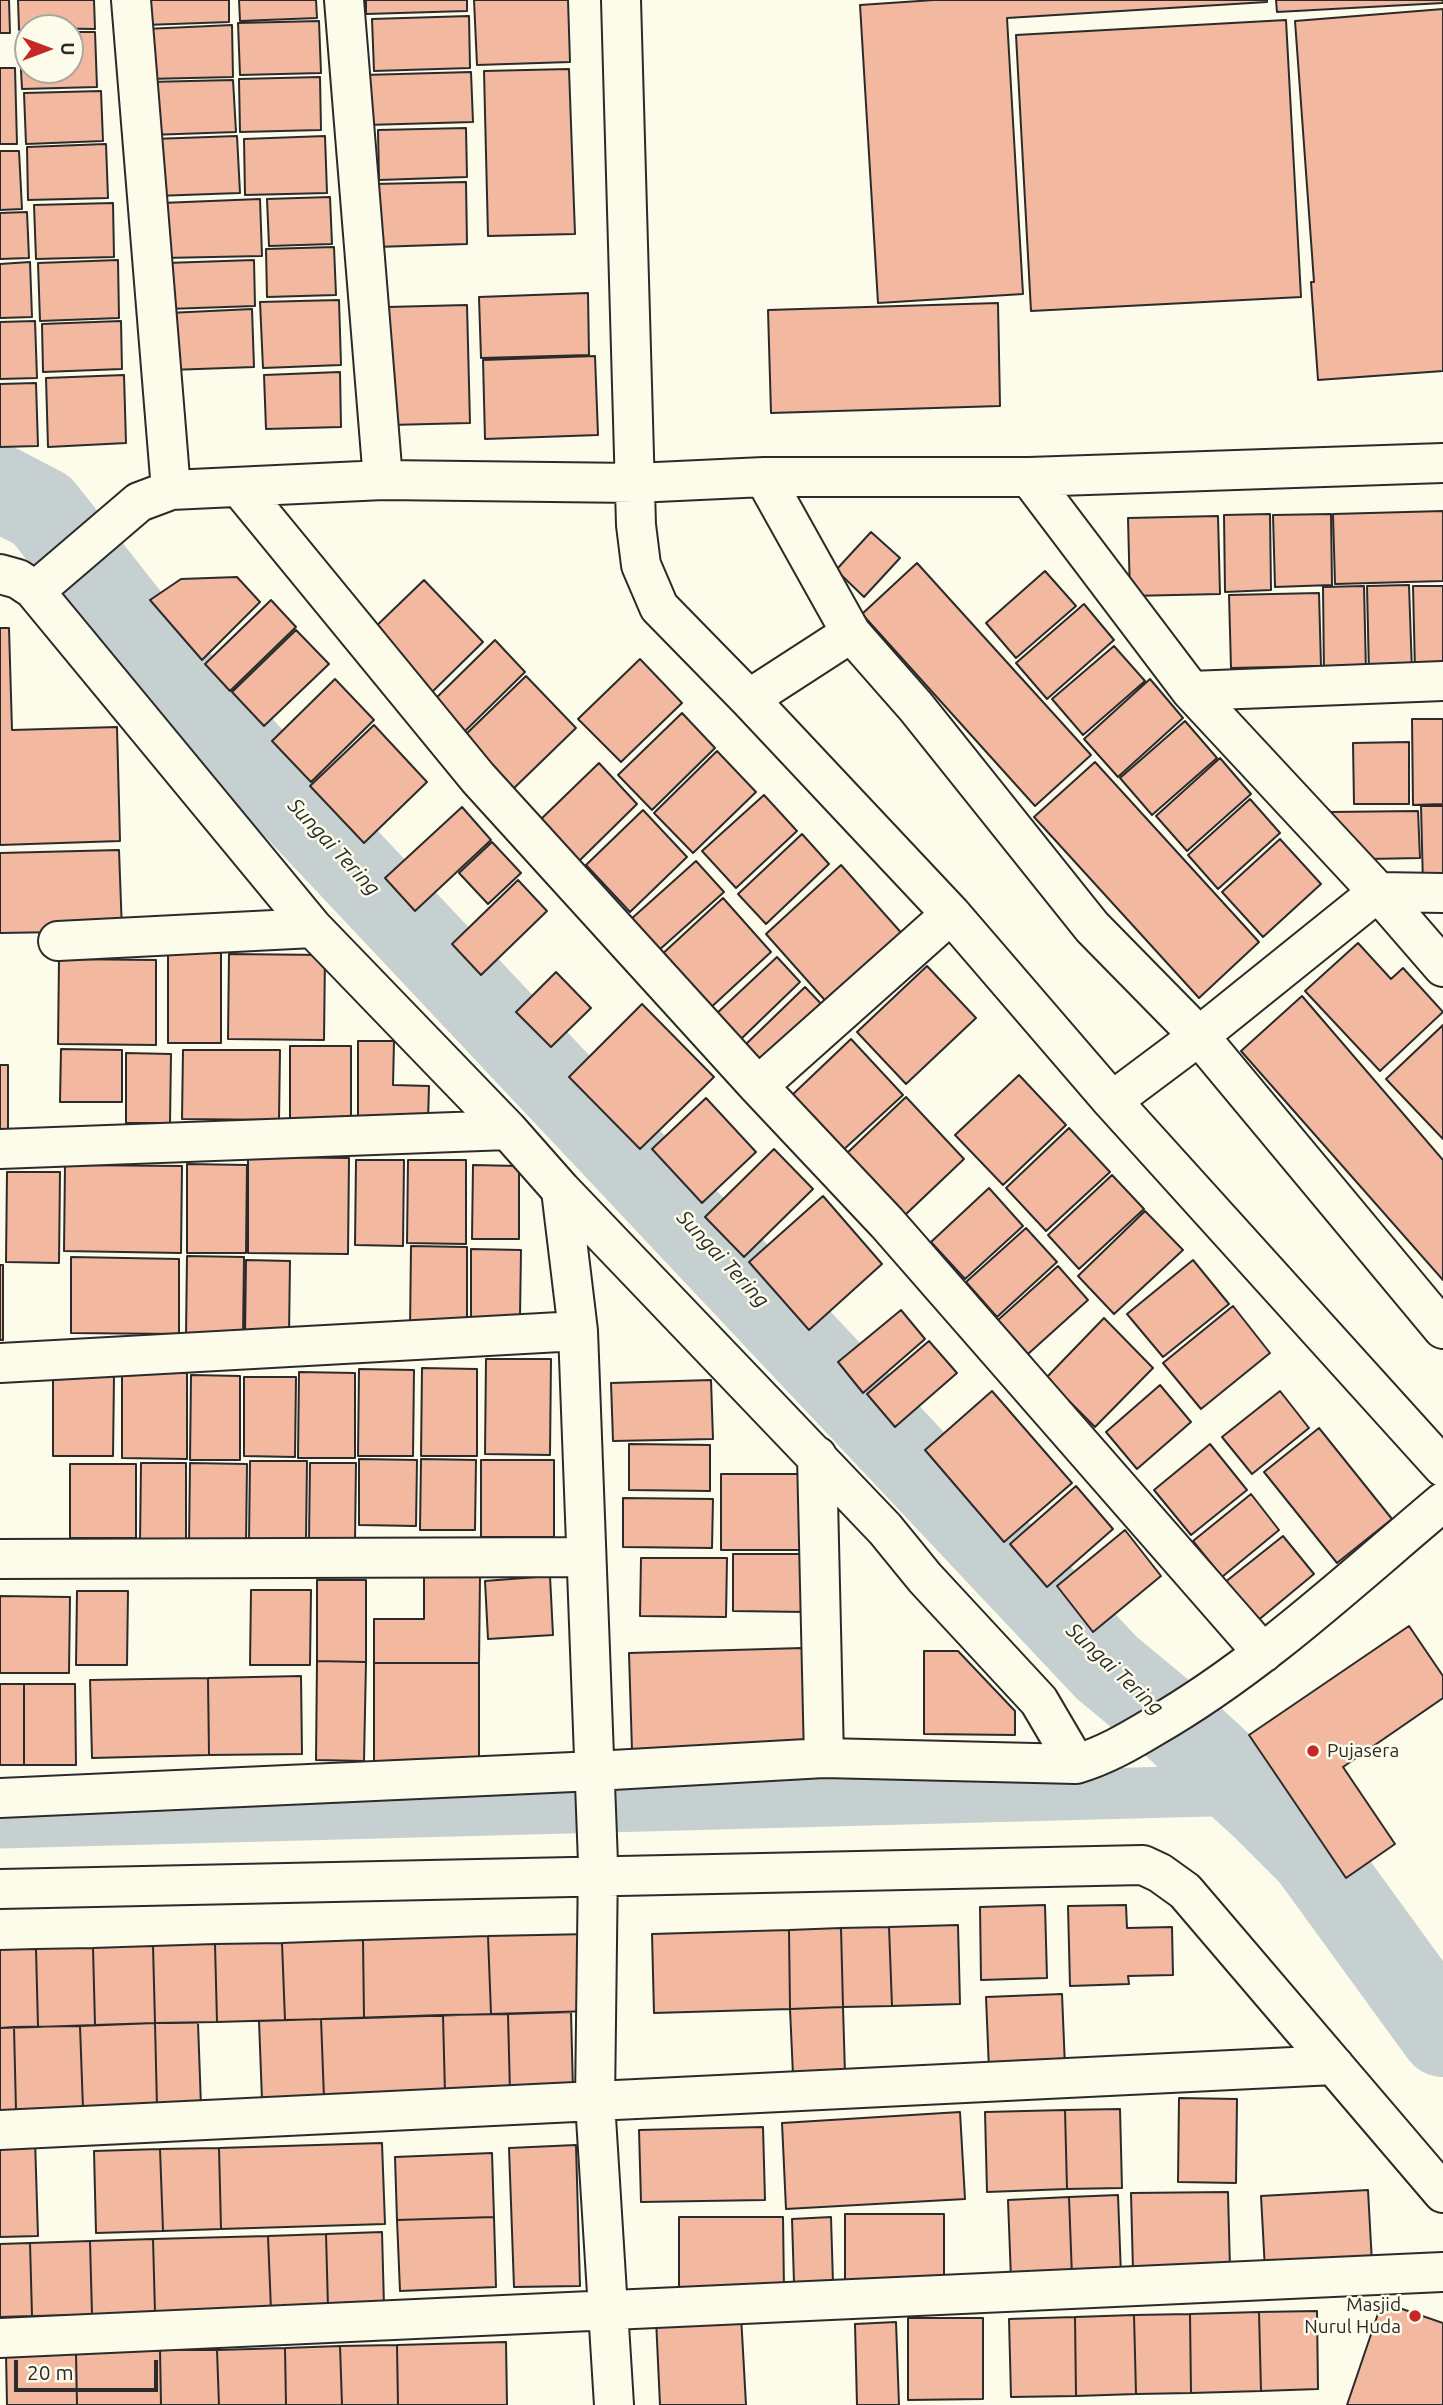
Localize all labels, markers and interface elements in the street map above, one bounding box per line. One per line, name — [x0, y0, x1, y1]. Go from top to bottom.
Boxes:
north arrow — [14, 14, 84, 84]
text: U — [57, 42, 79, 56]
water label: Sungai Tering — [283, 793, 385, 901]
water label: Sungai Tering — [672, 1205, 774, 1313]
water label: Sungai Tering — [1061, 1618, 1169, 1720]
place label: Pujasera — [1327, 1740, 1399, 1762]
marker: Pujasera — [1305, 1743, 1321, 1759]
place label: Masjid Nurul Huda — [1304, 2294, 1401, 2338]
marker: Masjid Nurul Huda — [1407, 2308, 1423, 2324]
scale bar — [18, 2346, 161, 2390]
text: 20 m — [27, 2360, 74, 2384]

